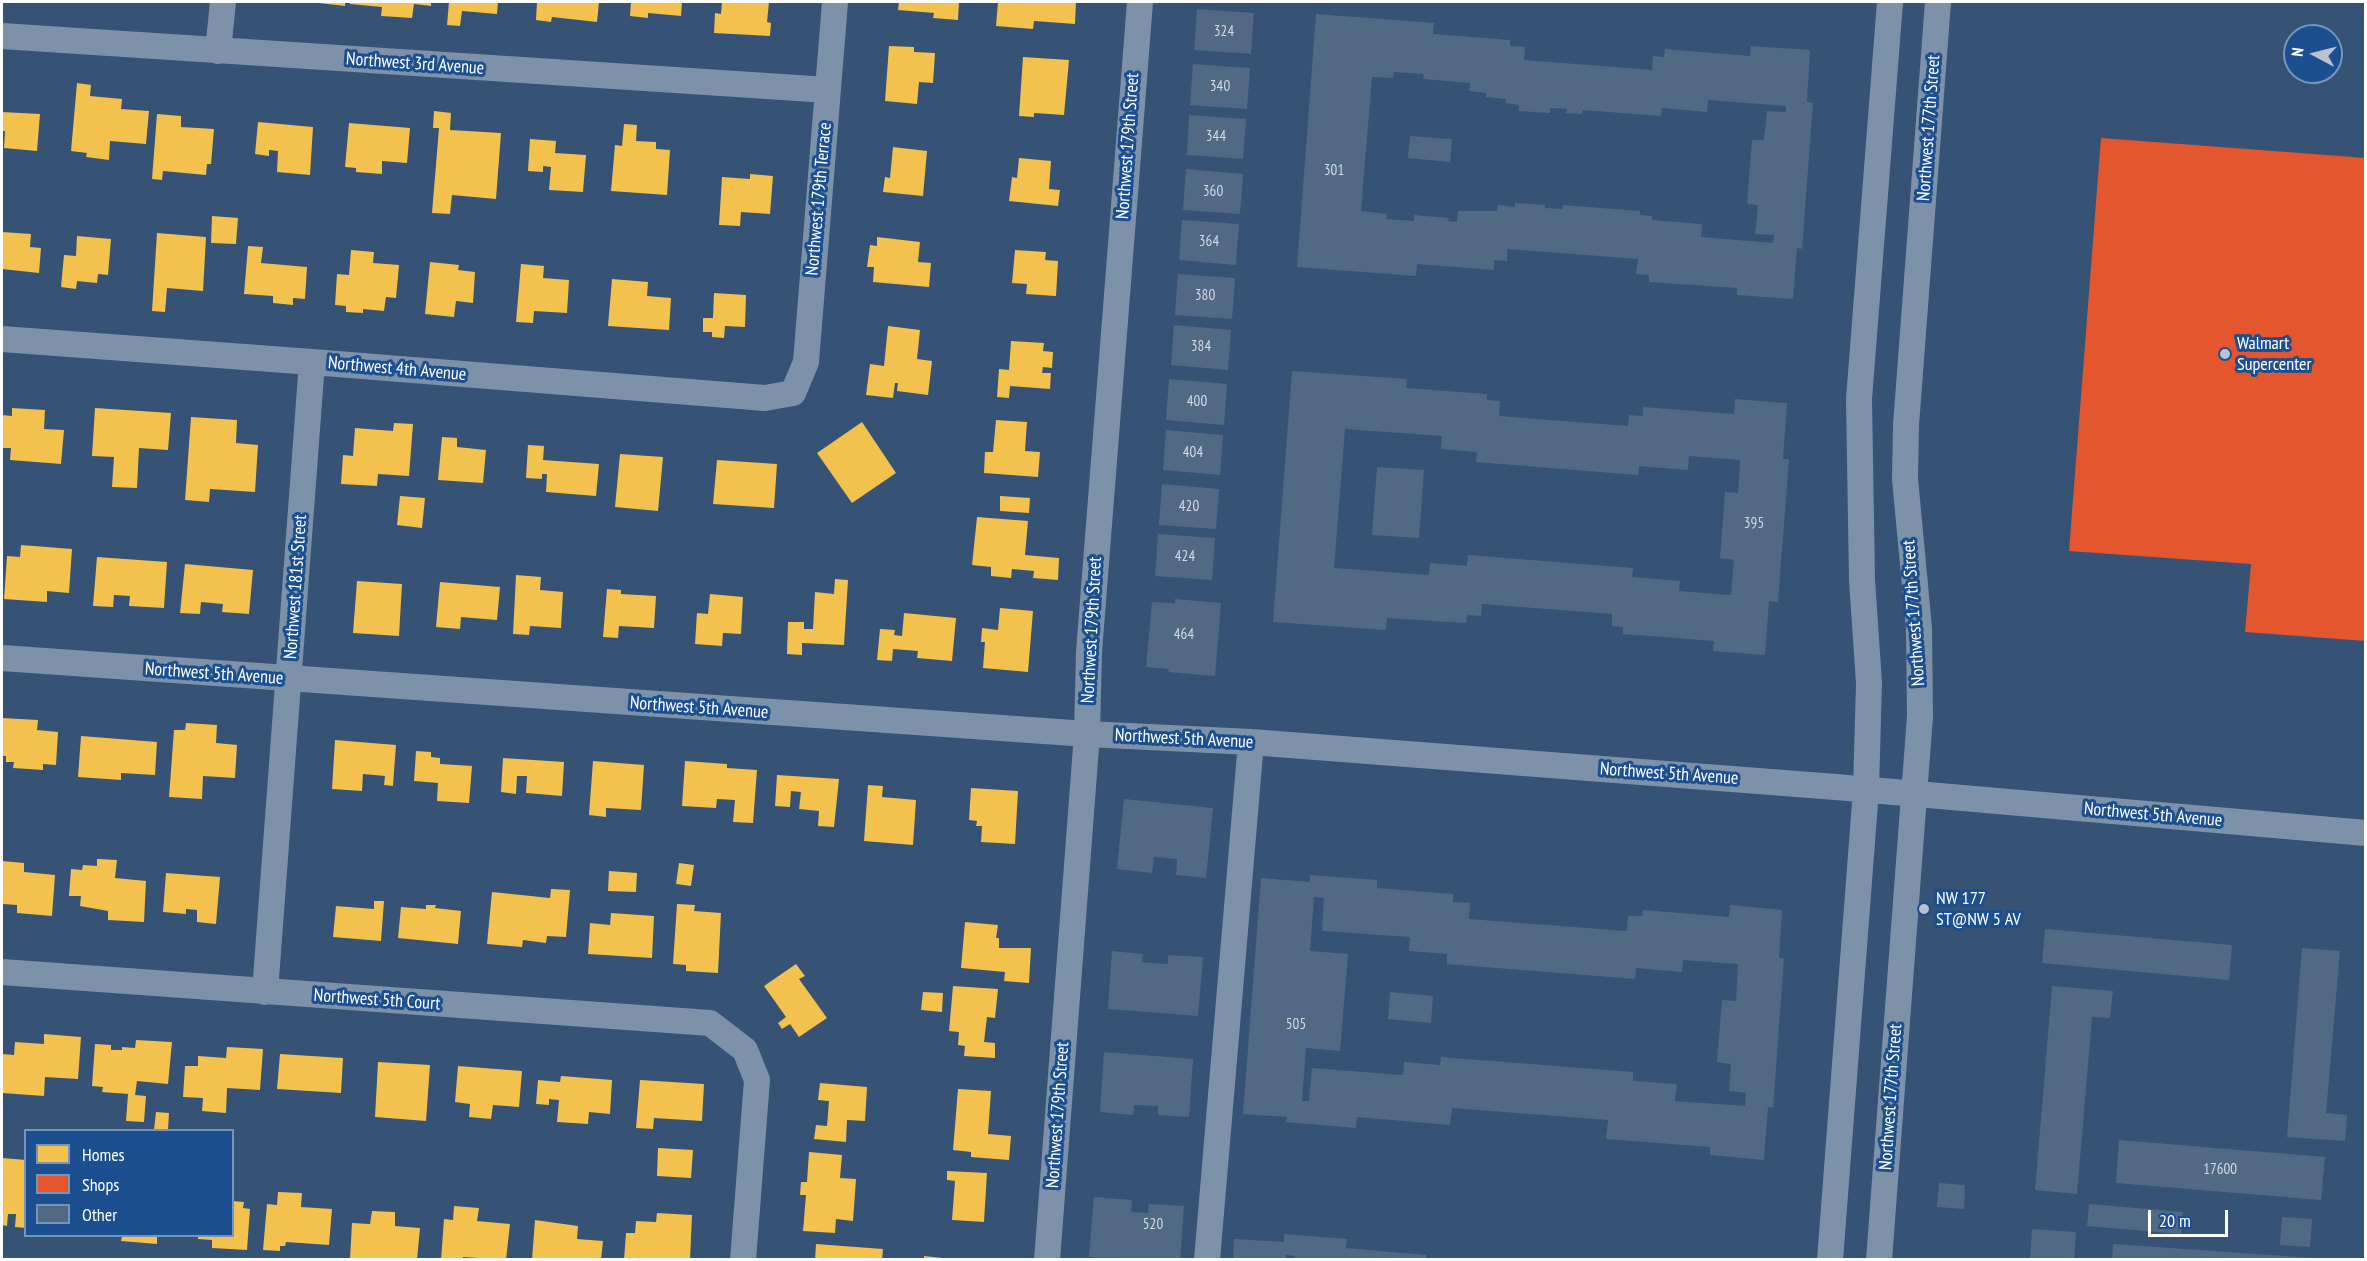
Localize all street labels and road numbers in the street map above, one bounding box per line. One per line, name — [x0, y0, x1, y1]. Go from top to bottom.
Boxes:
street label: Northwest 3rd Avenue — [345, 48, 485, 80]
street label: Northwest 177th Street — [1913, 54, 1945, 202]
street label: Northwest 179th Street — [1112, 72, 1144, 220]
street label: Northwest 179th Terrace — [802, 122, 836, 276]
street label: Northwest 4th Avenue — [327, 352, 467, 386]
street label: Northwest 181st Street — [280, 514, 312, 660]
street label: Northwest 177th Street — [1898, 539, 1930, 687]
street label: Northwest 179th Street — [1077, 556, 1107, 704]
street label: Northwest 5th Avenue — [144, 658, 284, 690]
street label: Northwest 5th Avenue — [629, 692, 769, 724]
street label: Northwest 5th Avenue — [1114, 725, 1254, 753]
street label: Northwest 5th Avenue — [1599, 758, 1739, 790]
street label: Northwest 5th Avenue — [2083, 798, 2223, 832]
street label: Northwest 5th Court — [313, 985, 441, 1015]
street label: Northwest 177th Street — [1875, 1023, 1907, 1171]
street label: Northwest 179th Street — [1042, 1041, 1074, 1189]

